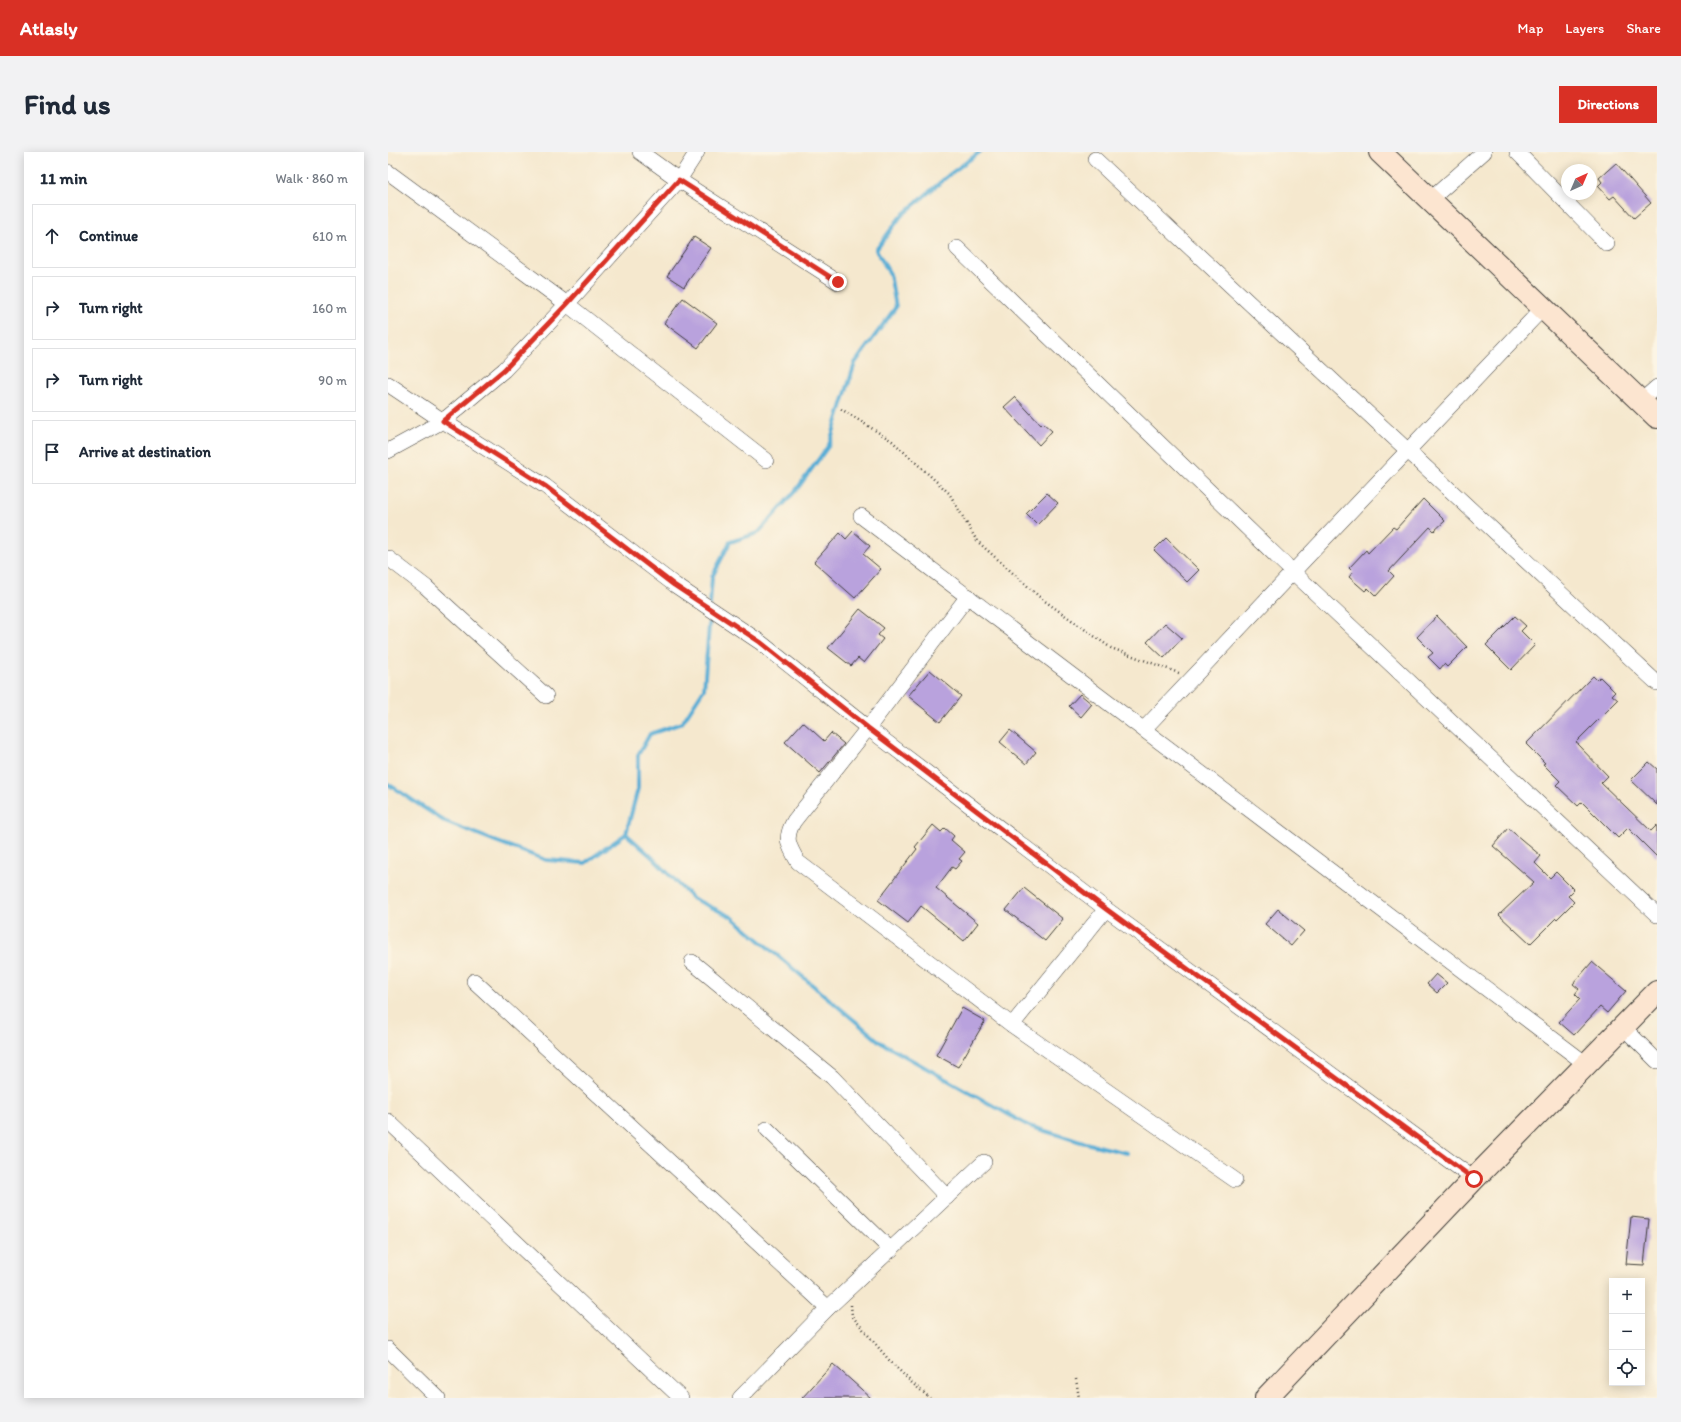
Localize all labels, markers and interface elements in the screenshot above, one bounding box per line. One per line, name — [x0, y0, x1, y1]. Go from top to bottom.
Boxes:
text: Atlasly — [20, 17, 77, 40]
text: Map — [1518, 20, 1543, 37]
text: Layers — [1565, 20, 1604, 37]
text: Share — [1626, 20, 1661, 37]
button: Directions — [1559, 86, 1657, 123]
text: Find us — [24, 87, 111, 121]
north arrow — [1561, 164, 1597, 200]
text: 11 min — [40, 168, 87, 188]
text: Walk · 860 m — [275, 171, 348, 186]
icon: ahead — [41, 225, 63, 247]
text: Continue — [79, 227, 138, 245]
text: 610 m — [312, 229, 347, 244]
route end — [829, 273, 847, 291]
icon: right — [41, 297, 63, 319]
text: Turn right — [79, 299, 143, 317]
text: 160 m — [312, 301, 347, 316]
icon: right — [41, 369, 63, 391]
text: Turn right — [79, 371, 143, 389]
text: 90 m — [318, 373, 347, 388]
icon: arrive — [41, 441, 63, 463]
text: Arrive at destination — [79, 443, 211, 461]
route start — [1465, 1170, 1483, 1188]
map controls — [1609, 1278, 1645, 1386]
button: + — [1609, 1278, 1645, 1314]
button: − — [1609, 1314, 1645, 1350]
button: locate — [1609, 1350, 1645, 1386]

